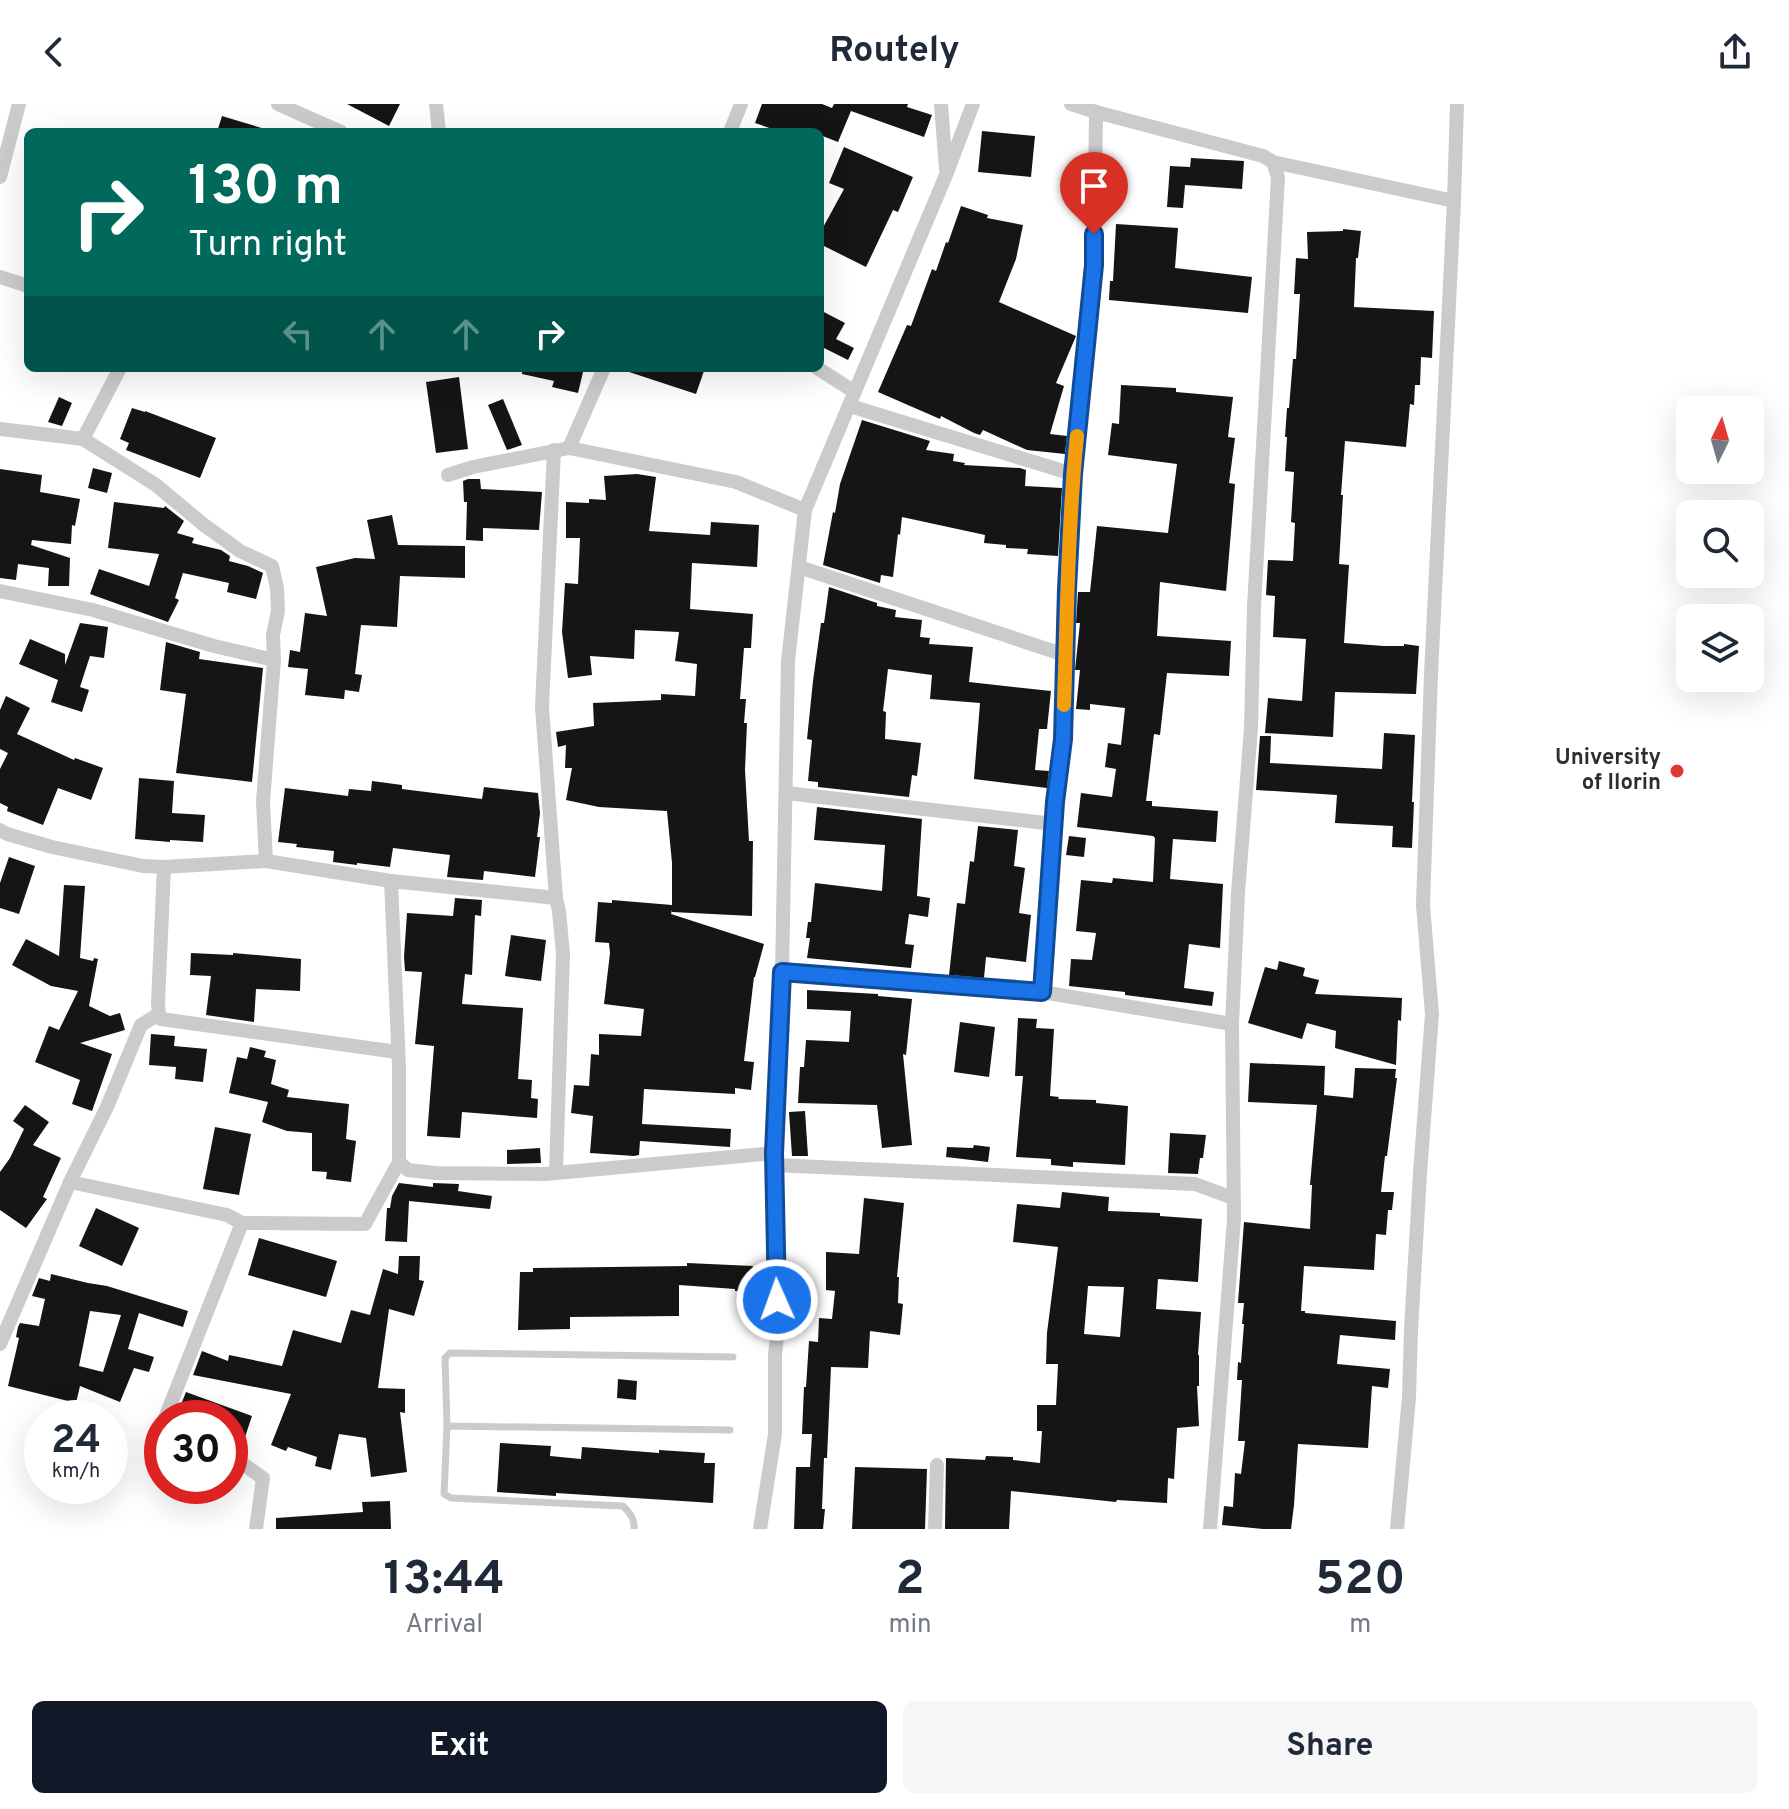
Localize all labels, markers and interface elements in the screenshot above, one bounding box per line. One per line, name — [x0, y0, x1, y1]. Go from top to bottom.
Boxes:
text: Routely — [829, 29, 960, 75]
icon: back — [32, 30, 76, 74]
icon: share — [1713, 30, 1757, 74]
pin — [1060, 152, 1128, 234]
text: 130 m — [188, 154, 343, 224]
icon: right — [56, 160, 160, 264]
icon: arrive — [1072, 164, 1116, 208]
text: Turn right — [188, 223, 347, 269]
icon: left — [276, 312, 320, 356]
icon: ahead — [360, 312, 404, 356]
icon: ahead — [444, 312, 488, 356]
icon: right — [528, 312, 572, 356]
north arrow — [1676, 396, 1764, 484]
map controls — [1676, 396, 1764, 692]
button: search — [1676, 500, 1764, 588]
button: layers — [1676, 604, 1764, 692]
place label: University of Ilorin — [1555, 745, 1661, 797]
marker: University of Ilorin — [1668, 762, 1686, 780]
position arrow — [735, 1258, 819, 1342]
speed limit sign: 30 — [144, 1400, 248, 1504]
text: 24 — [51, 1417, 101, 1467]
text: km/h — [52, 1459, 100, 1485]
text: 13:44 — [384, 1551, 505, 1611]
text: 2 — [895, 1551, 925, 1611]
text: 520 — [1315, 1551, 1405, 1611]
text: Arrival — [405, 1609, 483, 1642]
text: min — [888, 1609, 932, 1642]
text: m — [1349, 1609, 1371, 1642]
button: Exit — [32, 1701, 887, 1793]
button: Share — [903, 1701, 1757, 1793]

